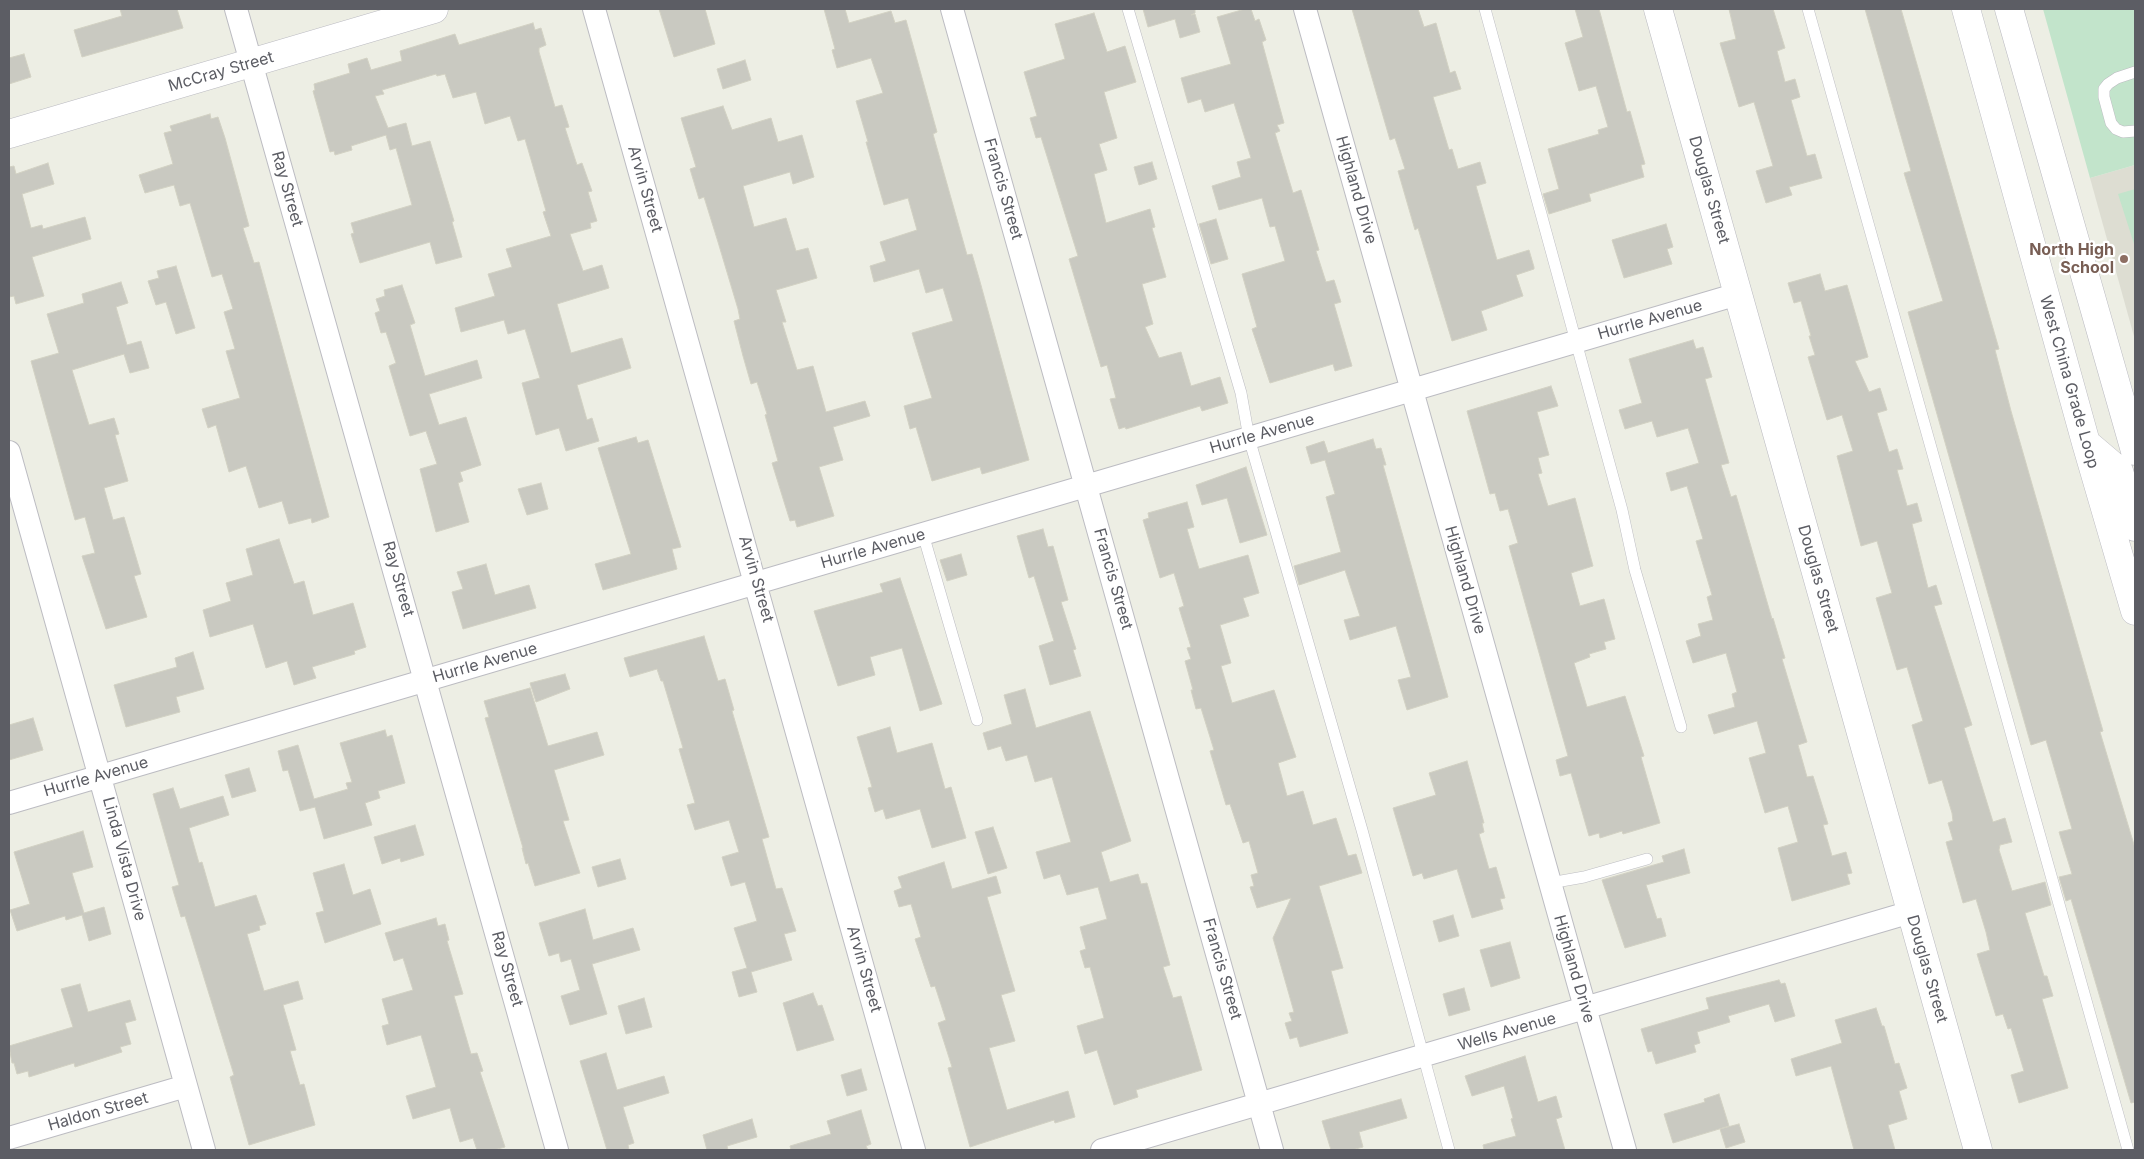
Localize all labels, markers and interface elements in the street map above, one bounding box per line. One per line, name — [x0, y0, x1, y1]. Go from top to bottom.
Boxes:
street label: McCray Street — [166, 48, 276, 96]
street label: Highland Drive — [1331, 134, 1381, 246]
street label: Douglas Street — [1684, 134, 1734, 246]
street label: Francis Street — [979, 136, 1027, 242]
street label: Arvin Street — [623, 143, 667, 235]
street label: Ray Street — [267, 149, 307, 229]
place label: North High School — [2029, 240, 2114, 278]
marker: North High School — [2118, 253, 2130, 265]
street label: West China Grade Loop — [2035, 293, 2103, 471]
street label: Hurrle Avenue — [1596, 296, 1704, 344]
street label: Hurrle Avenue — [1208, 410, 1316, 458]
street label: Douglas Street — [1793, 523, 1843, 635]
street label: Highland Drive — [1440, 524, 1490, 636]
street label: Hurrle Avenue — [819, 525, 927, 573]
street label: Francis Street — [1089, 526, 1137, 632]
street label: Arvin Street — [734, 533, 778, 625]
street label: Ray Street — [378, 539, 418, 619]
street label: Hurrle Avenue — [431, 639, 539, 687]
street label: Hurrle Avenue — [42, 753, 150, 801]
street label: Linda Vista Drive — [98, 795, 150, 923]
street label: Highland Drive — [1549, 913, 1599, 1025]
street label: Douglas Street — [1902, 913, 1952, 1025]
street label: Francis Street — [1198, 916, 1246, 1022]
street label: Arvin Street — [842, 923, 886, 1015]
street label: Ray Street — [487, 929, 527, 1009]
street label: Wells Avenue — [1456, 1009, 1558, 1055]
street label: Haldon Street — [46, 1089, 150, 1135]

